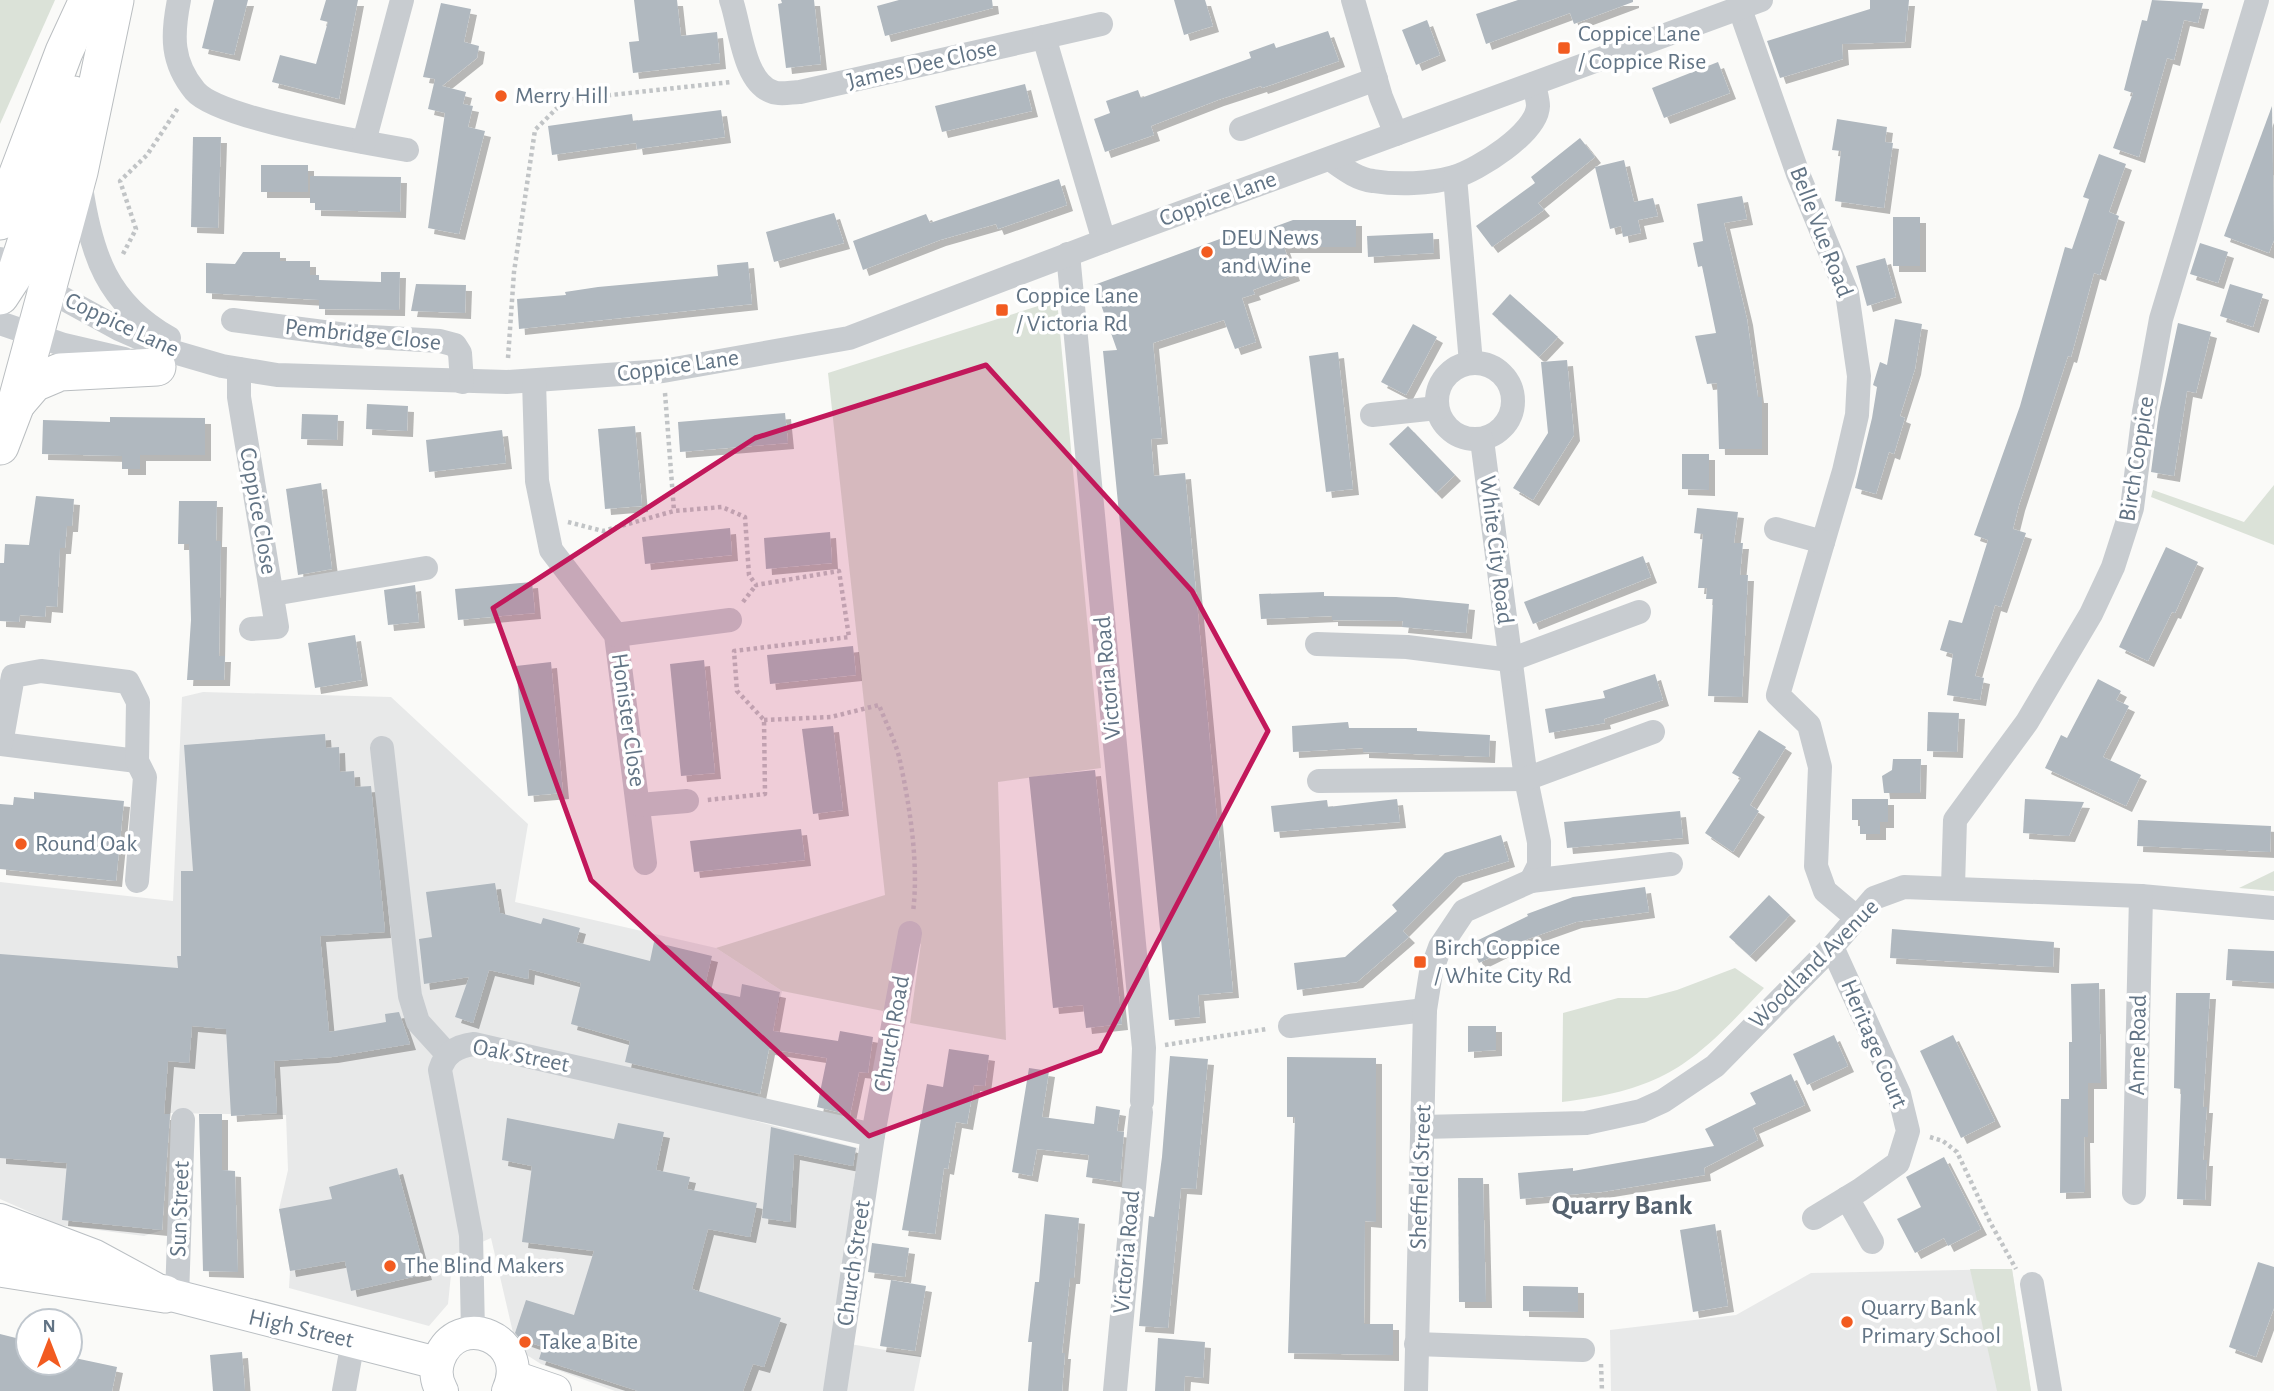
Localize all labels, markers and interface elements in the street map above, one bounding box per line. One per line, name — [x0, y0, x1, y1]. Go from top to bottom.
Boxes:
place label: Coppice Lane / Coppice Rise — [1578, 22, 1706, 74]
street label: James Dee Close — [845, 36, 999, 94]
marker: Coppice Lane / Coppice Rise — [1556, 40, 1572, 56]
place label: Merry Hill — [515, 84, 609, 108]
marker: Merry Hill — [493, 88, 509, 104]
street label: Belle Vue Road — [1785, 163, 1857, 301]
street label: Coppice Lane — [1156, 167, 1280, 231]
place label: DEU News and Wine — [1221, 226, 1319, 278]
marker: DEU News and Wine — [1199, 244, 1215, 260]
place label: Coppice Lane / Victoria Rd — [1016, 284, 1139, 336]
street label: Coppice Lane — [61, 288, 183, 362]
marker: Coppice Lane / Victoria Rd — [994, 302, 1010, 318]
street label: Pembridge Close — [284, 315, 442, 355]
street label: Coppice Lane — [616, 346, 740, 386]
street label: Birch Coppice — [2115, 395, 2159, 523]
street label: Coppice Close — [235, 446, 281, 576]
street label: White City Road — [1475, 474, 1517, 626]
street label: Victoria Road — [1091, 615, 1125, 741]
street label: Honister Close — [607, 652, 649, 788]
place label: Round Oak — [35, 832, 137, 856]
marker: Round Oak — [13, 836, 29, 852]
street label: Woodland Avenue — [1745, 895, 1883, 1033]
place label: Birch Coppice / White City Rd — [1434, 936, 1572, 988]
marker: Birch Coppice / White City Rd — [1412, 954, 1428, 970]
street label: Church Road — [870, 974, 914, 1094]
street label: Heritage Court — [1836, 976, 1912, 1112]
street label: Anne Road — [2125, 994, 2151, 1096]
street label: Oak Street — [471, 1035, 572, 1077]
street label: Sheffield Street — [1406, 1104, 1436, 1250]
street label: Sun Street — [166, 1160, 194, 1257]
street label: Victoria Road — [1110, 1189, 1144, 1315]
district label: Quarry Bank — [1552, 1192, 1692, 1220]
street label: Church Street — [833, 1198, 875, 1327]
place label: The Blind Makers — [404, 1254, 564, 1278]
marker: The Blind Makers — [382, 1258, 398, 1274]
place label: Quarry Bank Primary School — [1861, 1296, 2001, 1348]
street label: High Street — [246, 1305, 356, 1353]
north arrow — [14, 1307, 84, 1377]
marker: Quarry Bank Primary School — [1839, 1314, 1855, 1330]
text: N — [42, 1317, 56, 1336]
place label: Take a Bite — [539, 1330, 638, 1354]
marker: Take a Bite — [517, 1334, 533, 1350]

